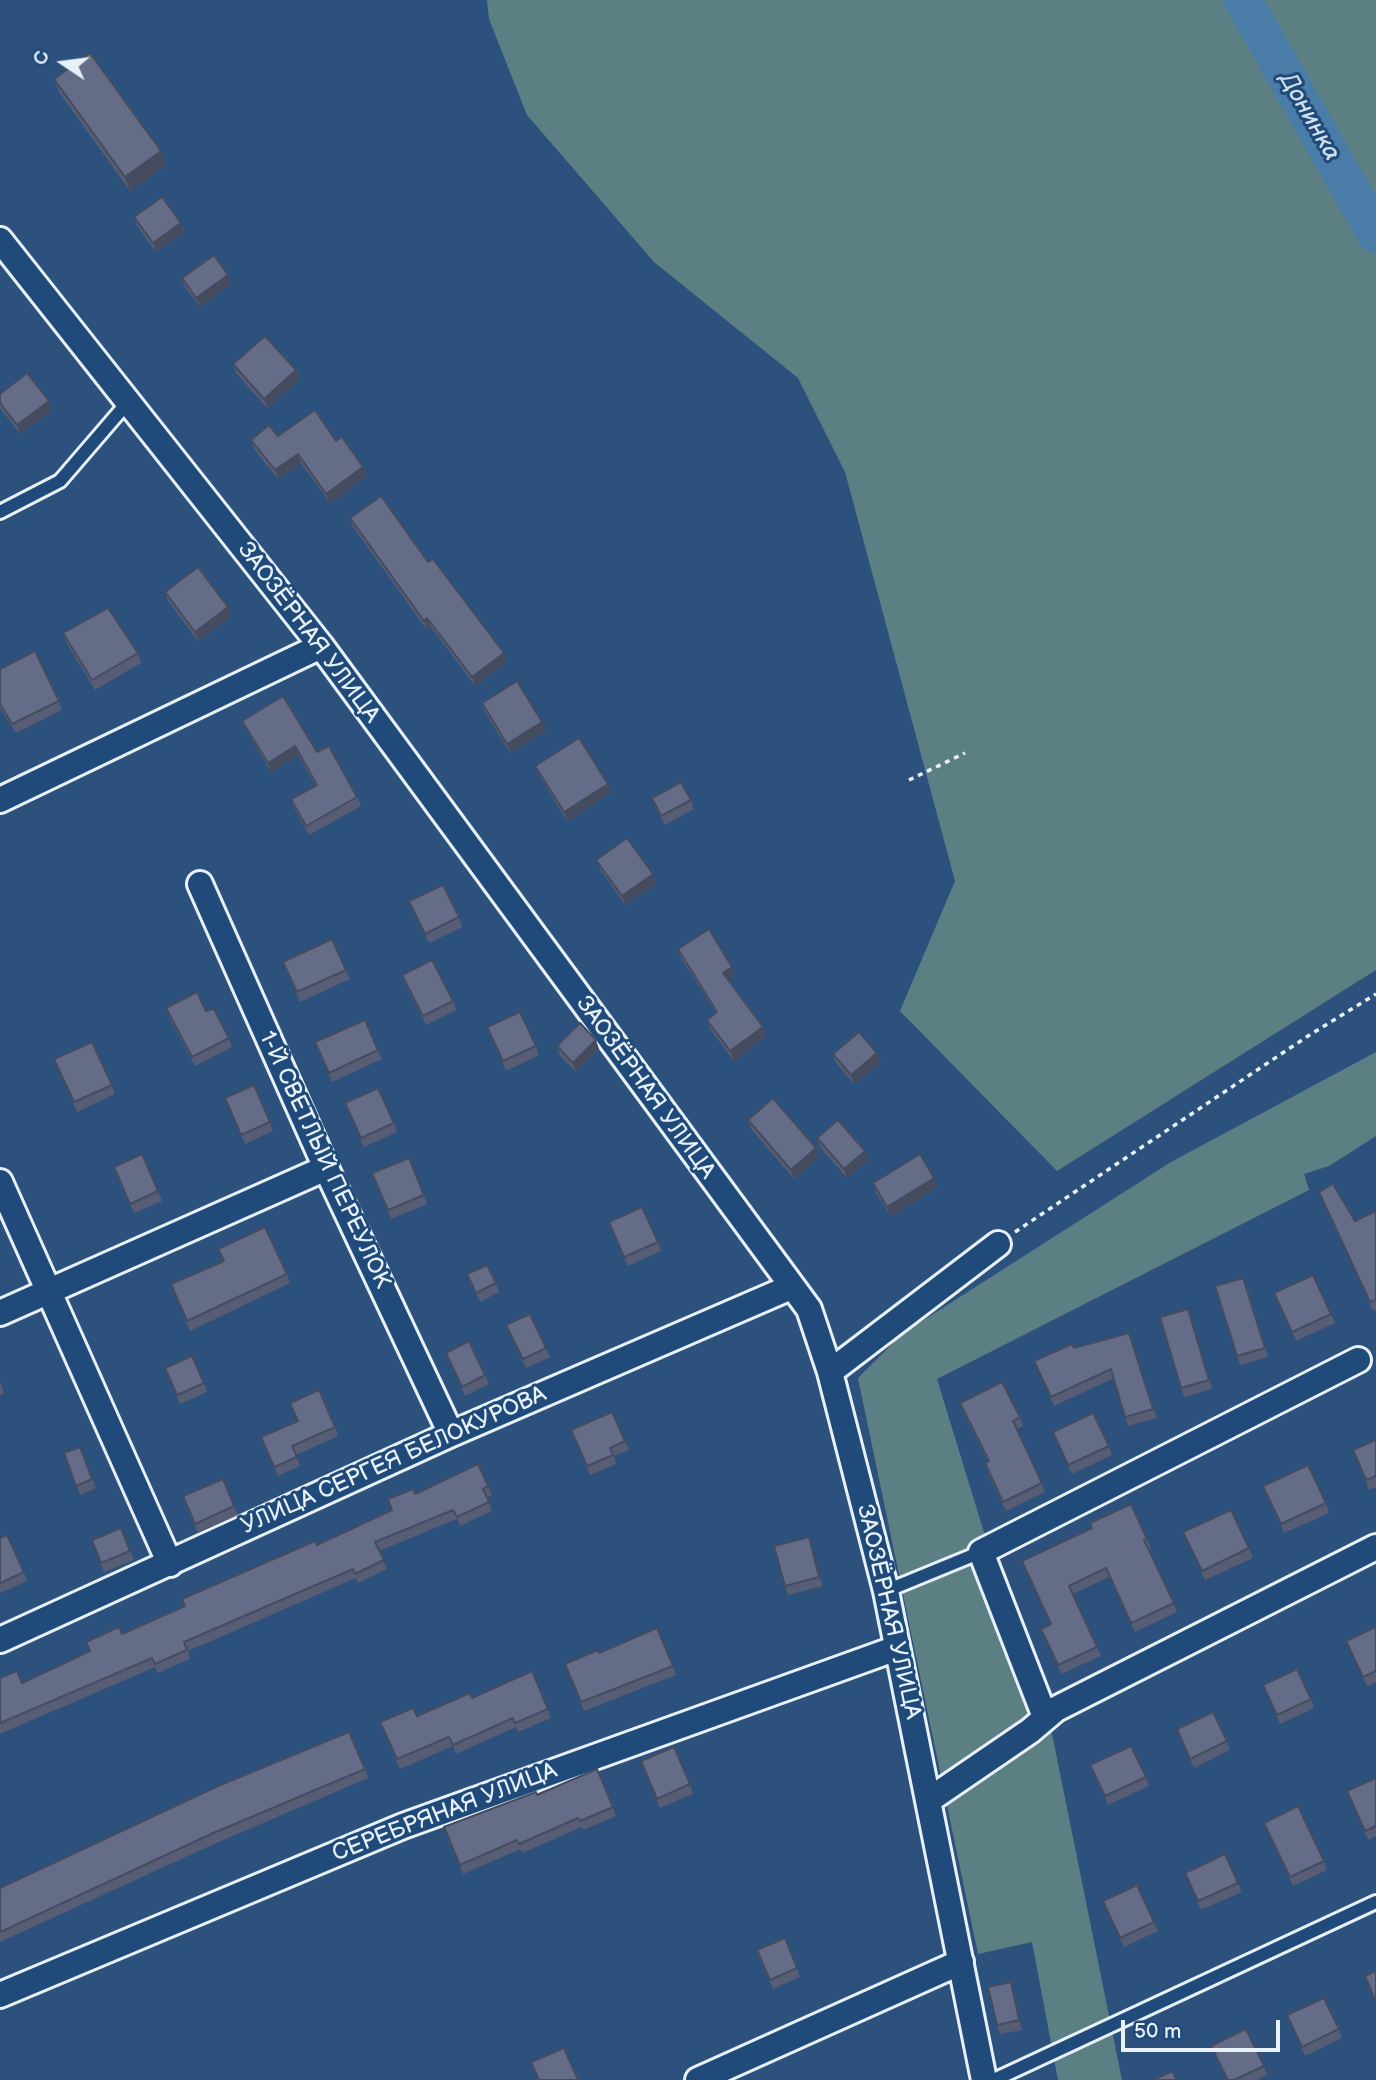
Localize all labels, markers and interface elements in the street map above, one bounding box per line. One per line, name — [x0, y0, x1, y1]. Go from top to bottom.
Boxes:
north arrow — [28, 28, 98, 98]
text: С — [29, 49, 55, 67]
water label: Донинка — [1272, 68, 1346, 166]
street label: ЗАОЗЁРНАЯ УЛИЦА — [231, 537, 385, 729]
street label: ЗАОЗЁРНАЯ УЛИЦА — [569, 991, 721, 1185]
street label: 1-Й СВЕТЛЫЙ ПЕРЕУЛОК — [252, 1027, 396, 1293]
street label: УЛИЦА СЕРГЕЯ БЕЛОКУРОВА — [237, 1381, 551, 1541]
street label: ЗАОЗЁРНАЯ УЛИЦА — [850, 1502, 926, 1722]
street label: СЕРЕБРЯНАЯ УЛИЦА — [329, 1757, 561, 1869]
scale bar — [1124, 2007, 1283, 2050]
text: 50 m — [1134, 2019, 1181, 2044]

